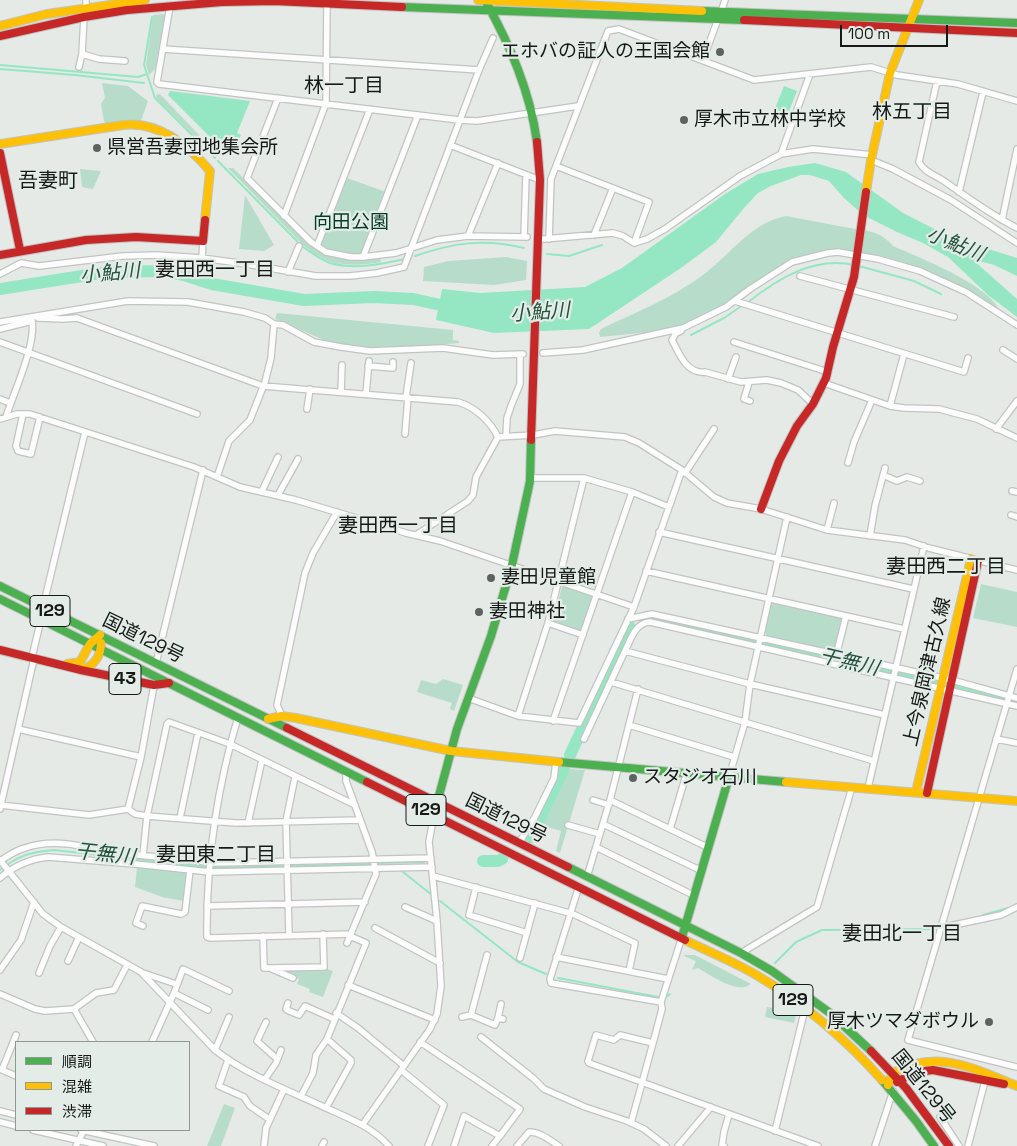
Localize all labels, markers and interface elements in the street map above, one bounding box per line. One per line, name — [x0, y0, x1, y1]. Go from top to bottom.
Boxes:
scale bar — [842, 15, 950, 47]
text: 100 m — [848, 24, 890, 43]
place label: エホバの証人の王国会館 — [501, 41, 710, 63]
marker: エホバの証人の王国会館 — [714, 46, 726, 58]
district label: 林一丁目 — [304, 75, 384, 99]
district label: 林五丁目 — [872, 101, 952, 125]
place label: 厚木市立林中学校 — [694, 109, 846, 131]
marker: 厚木市立林中学校 — [678, 114, 690, 126]
place label: 県営吾妻団地集会所 — [107, 137, 278, 159]
marker: 県営吾妻団地集会所 — [91, 142, 103, 154]
district label: 吾妻町 — [18, 170, 78, 194]
park label: 向田公園 — [313, 212, 389, 234]
water label: 小鮎川 — [923, 223, 987, 267]
water label: 小鮎川 — [79, 259, 141, 289]
district label: 妻田西一丁目 — [155, 259, 275, 283]
water label: 小鮎川 — [509, 299, 571, 327]
district label: 妻田西一丁目 — [338, 515, 458, 539]
district label: 妻田西二丁目 — [886, 556, 1006, 580]
place label: 妻田児童館 — [501, 567, 596, 589]
marker: 妻田児童館 — [485, 572, 497, 584]
street label: 上今泉岡津古久線 — [900, 595, 956, 749]
road number: 129 — [30, 596, 70, 626]
place label: 妻田神社 — [489, 601, 565, 623]
marker: 妻田神社 — [473, 606, 485, 618]
street label: 国道129号 — [98, 609, 188, 669]
water label: 干無川 — [817, 645, 881, 681]
road number: 43 — [109, 664, 141, 694]
place label: スタジオ石川 — [643, 767, 757, 789]
marker: スタジオ石川 — [627, 772, 639, 784]
street label: 国道129号 — [461, 789, 551, 849]
road number: 129 — [406, 794, 446, 826]
water label: 干無川 — [74, 840, 136, 870]
district label: 妻田東二丁目 — [156, 844, 276, 868]
district label: 妻田北一丁目 — [842, 923, 962, 947]
road number: 129 — [773, 984, 813, 1016]
place label: 厚木ツマダボウル — [827, 1011, 979, 1033]
marker: 厚木ツマダボウル — [983, 1016, 995, 1028]
legend — [15, 1041, 190, 1131]
street label: 国道129号 — [886, 1046, 960, 1128]
text: 順調 — [62, 1052, 92, 1071]
text: 混雑 — [62, 1077, 92, 1096]
text: 渋滞 — [62, 1102, 92, 1121]

